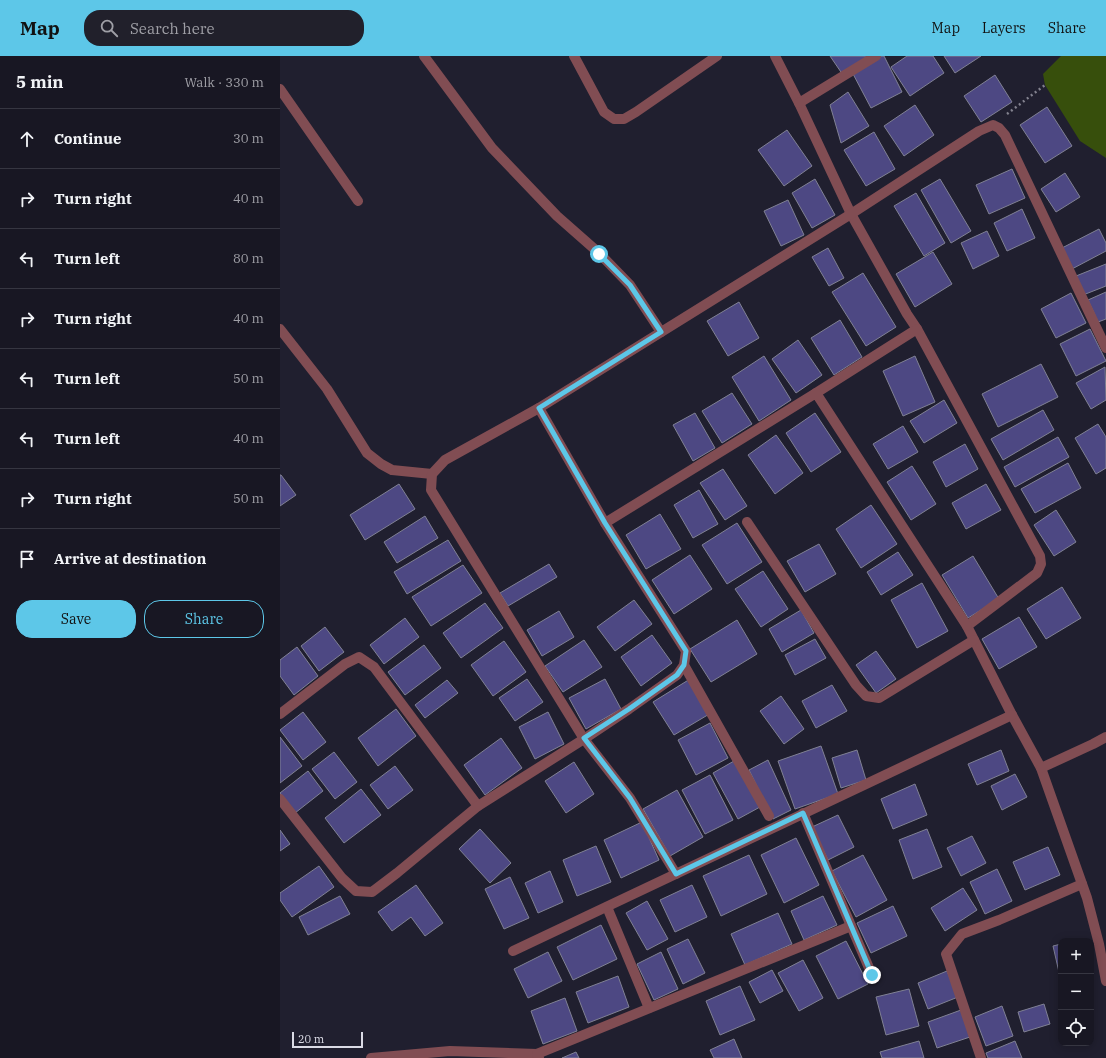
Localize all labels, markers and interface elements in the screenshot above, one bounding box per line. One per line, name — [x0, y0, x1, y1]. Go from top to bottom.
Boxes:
search box — [84, 10, 364, 46]
text: Map — [20, 16, 60, 40]
icon: search — [98, 17, 120, 39]
text: Search here — [130, 19, 214, 38]
text: Map — [932, 19, 960, 37]
text: Layers — [982, 19, 1026, 37]
text: Share — [1048, 19, 1086, 37]
text: 5 min — [16, 71, 64, 93]
text: Walk · 330 m — [185, 74, 264, 91]
icon: ahead — [16, 128, 38, 150]
text: Continue — [54, 129, 121, 148]
text: 30 m — [233, 130, 264, 147]
icon: right — [16, 188, 38, 210]
text: Turn right — [54, 189, 132, 208]
text: 40 m — [233, 190, 264, 207]
route start — [590, 245, 608, 263]
icon: left — [16, 248, 38, 270]
text: Turn left — [54, 249, 120, 268]
text: 80 m — [233, 250, 264, 267]
icon: right — [16, 308, 38, 330]
text: Turn right — [54, 309, 132, 328]
text: 40 m — [233, 310, 264, 327]
icon: left — [16, 368, 38, 390]
text: Turn left — [54, 369, 120, 388]
text: 50 m — [233, 370, 264, 387]
icon: left — [16, 428, 38, 450]
text: Turn left — [54, 429, 120, 448]
text: 40 m — [233, 430, 264, 447]
icon: right — [16, 488, 38, 510]
text: Turn right — [54, 489, 132, 508]
text: 50 m — [233, 490, 264, 507]
icon: arrive — [16, 548, 38, 570]
text: Arrive at destination — [54, 549, 206, 568]
button: Save — [16, 600, 136, 638]
button: Share — [144, 600, 264, 638]
map controls — [1058, 938, 1094, 1046]
button: + — [1058, 938, 1094, 974]
route end — [863, 966, 881, 984]
button: − — [1058, 974, 1094, 1010]
button: locate — [1058, 1010, 1094, 1046]
scale bar — [292, 1030, 363, 1049]
text: 20 m — [298, 1032, 324, 1046]

